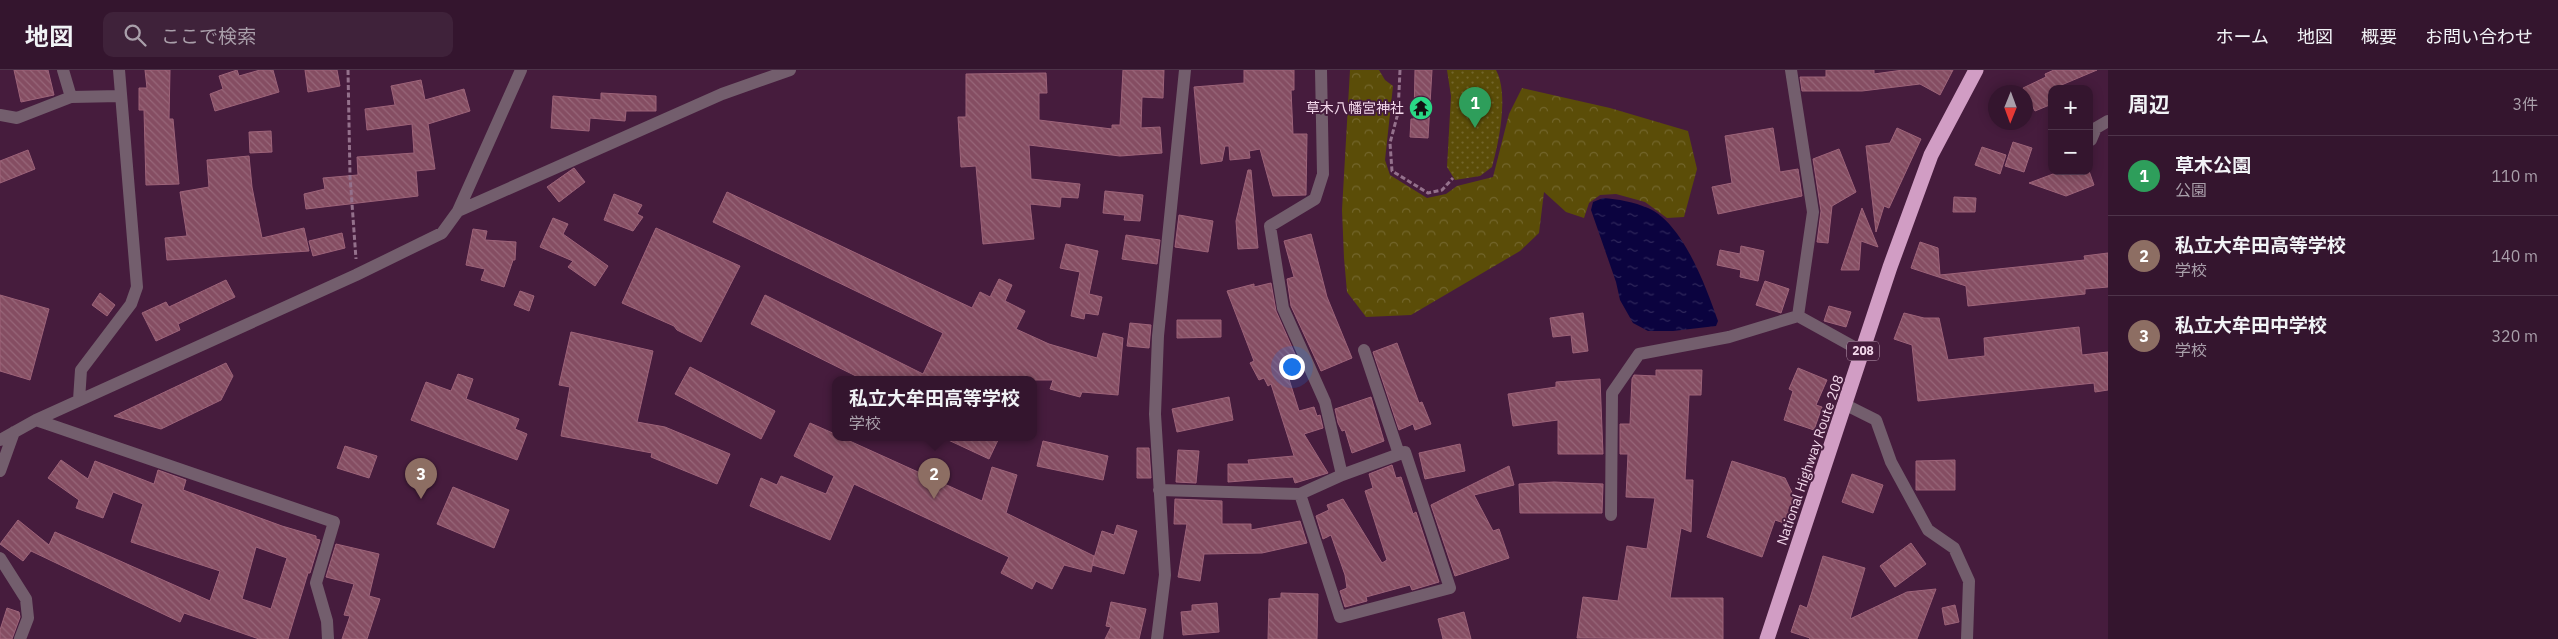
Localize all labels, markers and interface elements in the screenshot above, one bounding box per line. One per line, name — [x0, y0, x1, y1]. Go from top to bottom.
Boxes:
search box — [103, 12, 453, 57]
text: 地図 — [25, 20, 73, 52]
icon: search — [121, 21, 149, 49]
text: ここで検索 — [161, 24, 256, 48]
text: ホーム — [2216, 25, 2269, 48]
text: 地図 — [2297, 25, 2333, 48]
text: 概要 — [2361, 25, 2397, 48]
text: お問い合わせ — [2425, 25, 2533, 48]
north arrow — [1988, 85, 2033, 130]
map controls — [2048, 85, 2093, 175]
button: + — [2048, 85, 2093, 130]
pin: 1 — [1459, 87, 1491, 128]
text: 周辺 — [2128, 90, 2170, 118]
text: 3件 — [2512, 94, 2538, 114]
temple icon: 草木八幡宮神社 — [1408, 95, 1434, 121]
place label: 草木八幡宮神社 — [1306, 99, 1404, 117]
button: − — [2048, 130, 2093, 175]
text: 草木公園 — [2175, 153, 2251, 177]
text: 1 — [2139, 166, 2149, 186]
text: 110 m — [2491, 166, 2538, 186]
text: 公園 — [2175, 180, 2207, 200]
text: 私立大牟田高等学校 — [2175, 233, 2346, 257]
text: 2 — [2139, 246, 2149, 266]
text: 140 m — [2491, 246, 2538, 266]
text: 学校 — [2175, 260, 2207, 280]
text: 私立大牟田中学校 — [2175, 313, 2327, 337]
text: 3 — [2139, 326, 2149, 346]
text: 320 m — [2491, 326, 2538, 346]
text: 学校 — [2175, 340, 2207, 360]
road number: 208 — [1847, 342, 1879, 360]
your location — [1279, 354, 1305, 380]
street label: National Highway Route 208 — [1772, 373, 1848, 547]
popup — [832, 376, 1037, 441]
text: 私立大牟田高等学校 — [849, 386, 1020, 410]
text: 学校 — [849, 413, 881, 433]
pin: 3 — [405, 458, 437, 499]
pin: 2 — [918, 458, 950, 499]

